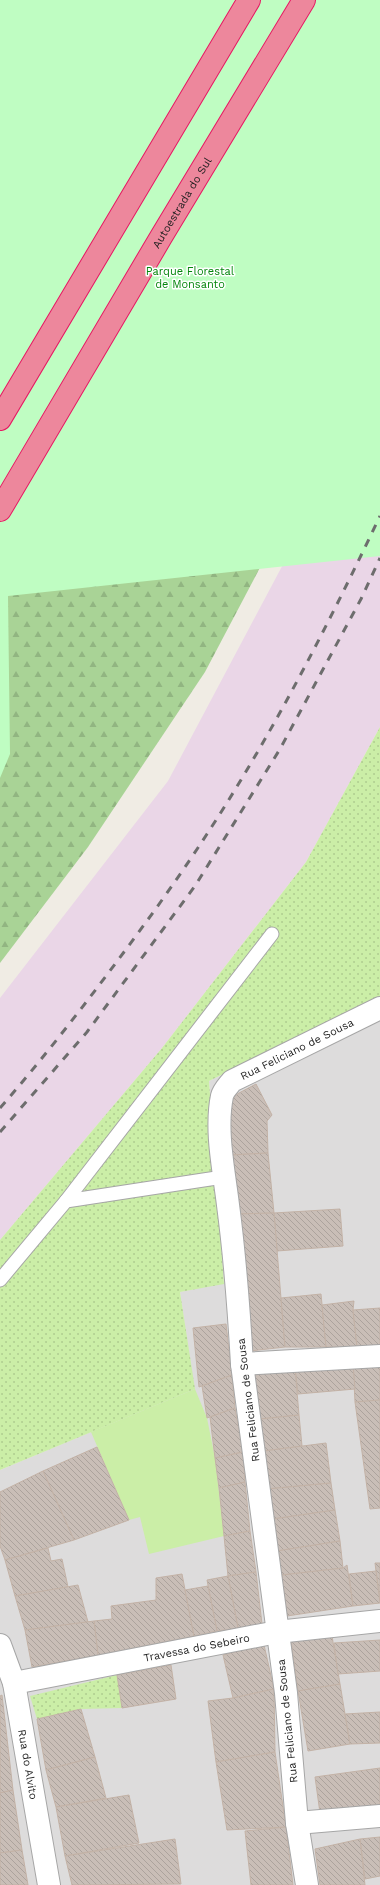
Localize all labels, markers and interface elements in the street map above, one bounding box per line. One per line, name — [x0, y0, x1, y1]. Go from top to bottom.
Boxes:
street label: Autoestrada do Sul — [150, 155, 215, 251]
park label: Parque Florestal de Monsanto — [146, 265, 235, 291]
street label: Rua Feliciano de Sousa — [238, 1016, 356, 1083]
street label: Rua Feliciano de Sousa — [234, 1337, 263, 1462]
street label: Travessa do Sebeiro — [143, 1631, 251, 1665]
street label: Rua Feliciano de Sousa — [275, 1658, 300, 1783]
street label: Rua do Alvito — [15, 1728, 40, 1800]

